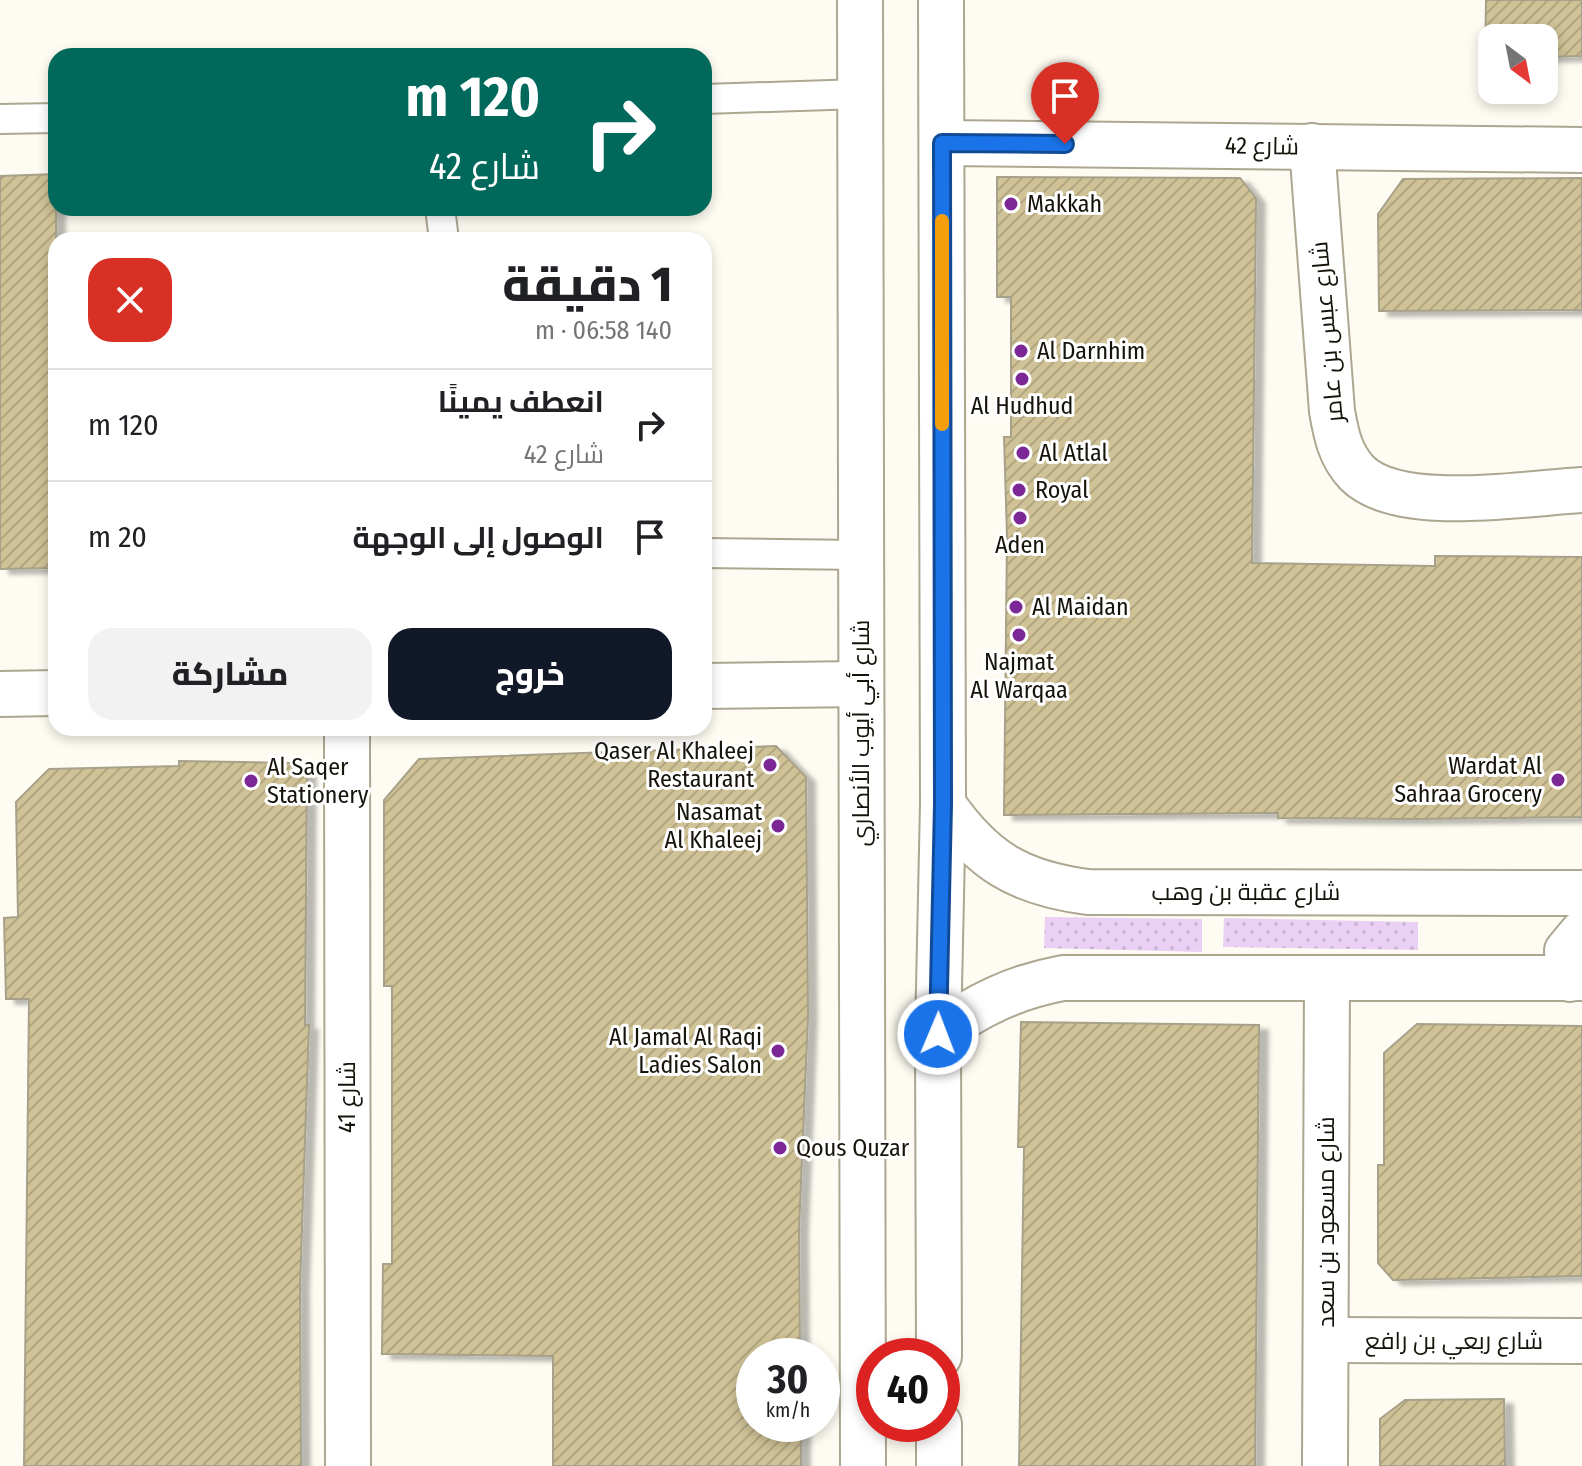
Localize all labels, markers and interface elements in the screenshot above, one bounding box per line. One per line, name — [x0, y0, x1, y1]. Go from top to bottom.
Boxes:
north arrow — [1478, 24, 1558, 104]
map controls — [1478, 24, 1558, 104]
pin — [1031, 62, 1099, 144]
text: 120 m — [405, 64, 540, 131]
icon: arrive — [1043, 74, 1087, 118]
icon: right — [568, 80, 672, 184]
street label: شارع 42 — [1225, 131, 1299, 163]
text: شارع 42 — [429, 145, 540, 189]
place label: Makkah — [1027, 190, 1102, 218]
marker: Makkah — [1002, 195, 1020, 213]
street label: شارع عبس بن عامر — [1305, 240, 1351, 426]
text: 1 دقيقة — [502, 256, 672, 314]
button: close — [88, 258, 172, 342]
text: 140 m · 06:58 — [535, 315, 672, 346]
place label: Al Darnhim — [1037, 337, 1145, 365]
marker: Al Darnhim — [1012, 342, 1030, 360]
marker: Al Hudhud — [1013, 370, 1031, 388]
text: انعطف يمينًا — [438, 384, 604, 420]
place label: Al Hudhud — [971, 392, 1073, 420]
icon: right — [628, 403, 672, 447]
text: 120 m — [88, 407, 159, 443]
text: شارع 42 — [524, 439, 604, 470]
place label: Al Atlal — [1039, 439, 1108, 467]
marker: Al Atlal — [1014, 444, 1032, 462]
place label: Royal — [1035, 476, 1088, 504]
marker: Royal — [1010, 481, 1028, 499]
marker: Aden — [1011, 509, 1029, 527]
icon: arrive — [628, 515, 672, 559]
text: 20 m — [88, 519, 147, 555]
text: الوصول إلى الوجهة — [353, 520, 604, 556]
place label: Aden — [995, 531, 1045, 559]
place label: Al Maidan — [1032, 593, 1129, 621]
marker: Al Maidan — [1007, 598, 1025, 616]
street label: شارع أبي أيوب الأنصاري — [845, 620, 880, 846]
marker: Najmat Al Warqaa — [1010, 626, 1028, 644]
button: مشاركة — [88, 628, 372, 720]
button: خروج — [388, 628, 672, 720]
place label: Najmat Al Warqaa — [970, 648, 1068, 704]
place label: Qaser Al Khaleej Restaurant — [594, 737, 754, 793]
place label: Wardat Al Sahraa Grocery — [1394, 752, 1542, 808]
place label: Al Saqer Stationery — [267, 753, 369, 809]
marker: Qaser Al Khaleej Restaurant — [761, 756, 779, 774]
marker: Wardat Al Sahraa Grocery — [1549, 771, 1567, 789]
marker: Al Saqer Stationery — [242, 772, 260, 790]
place label: Nasamat Al Khaleej — [665, 798, 762, 854]
marker: Nasamat Al Khaleej — [769, 817, 787, 835]
street label: شارع عقبة بن وهب — [1152, 878, 1340, 908]
position arrow — [896, 992, 980, 1076]
place label: Al Jamal Al Raqi Ladies Salon — [609, 1023, 762, 1079]
marker: Al Jamal Al Raqi Ladies Salon — [769, 1042, 787, 1060]
street label: شارع 41 — [333, 1061, 363, 1133]
street label: شارع مسعود بن سعد — [1312, 1116, 1342, 1328]
place label: Qous Quzar — [796, 1134, 910, 1162]
marker: Qous Quzar — [771, 1139, 789, 1157]
street label: شارع ربعي بن رافع — [1365, 1327, 1543, 1360]
speed limit sign: 40 — [856, 1338, 960, 1442]
text: 30 — [768, 1356, 808, 1404]
text: km/h — [766, 1398, 810, 1422]

